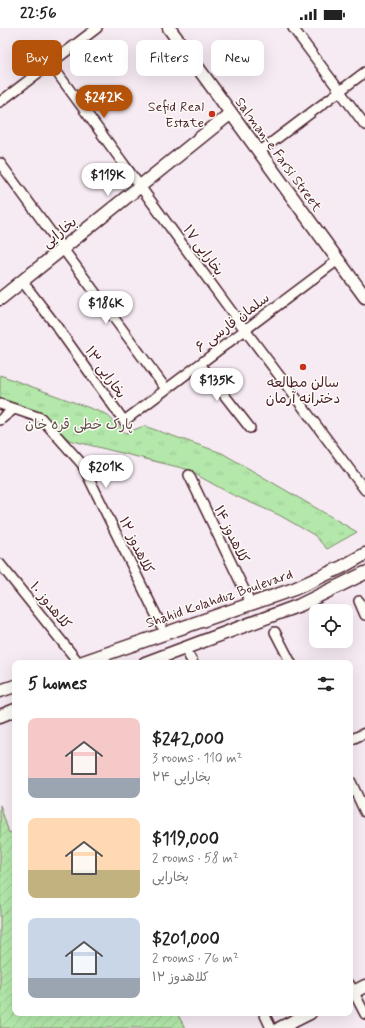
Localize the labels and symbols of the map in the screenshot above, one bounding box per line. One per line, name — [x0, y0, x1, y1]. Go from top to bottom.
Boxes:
pin: $242K — [76, 85, 132, 119]
street label: Salman-e Farsi Street — [231, 94, 326, 216]
place label: Sefid Real Estate — [148, 98, 204, 132]
marker: Sefid Real Estate — [207, 109, 217, 119]
pin: $119K — [80, 163, 136, 197]
street label: بخارایی — [39, 213, 81, 252]
street label: بخارایی ۱۷ — [179, 222, 228, 280]
street label: سلمان فارسی ۶ — [192, 289, 273, 357]
pin: $186K — [78, 291, 134, 325]
street label: بخارایی ۱۳ — [81, 343, 130, 402]
marker: سالن مطالعه دخترانه آرمان — [298, 362, 308, 372]
pin: $135K — [189, 368, 245, 402]
place label: سالن مطالعه دخترانه آرمان — [266, 374, 340, 408]
park label: پارک خطی قره خان — [25, 416, 133, 434]
pin: $201K — [78, 455, 134, 489]
street label: کلاهدوز ۱۴ — [209, 503, 253, 566]
street label: کلاهدوز ۱۲ — [115, 514, 158, 577]
street label: Shahid Kolahduz Boulevard — [143, 565, 295, 633]
street label: کلاهدوز ۱۰ — [26, 578, 75, 633]

